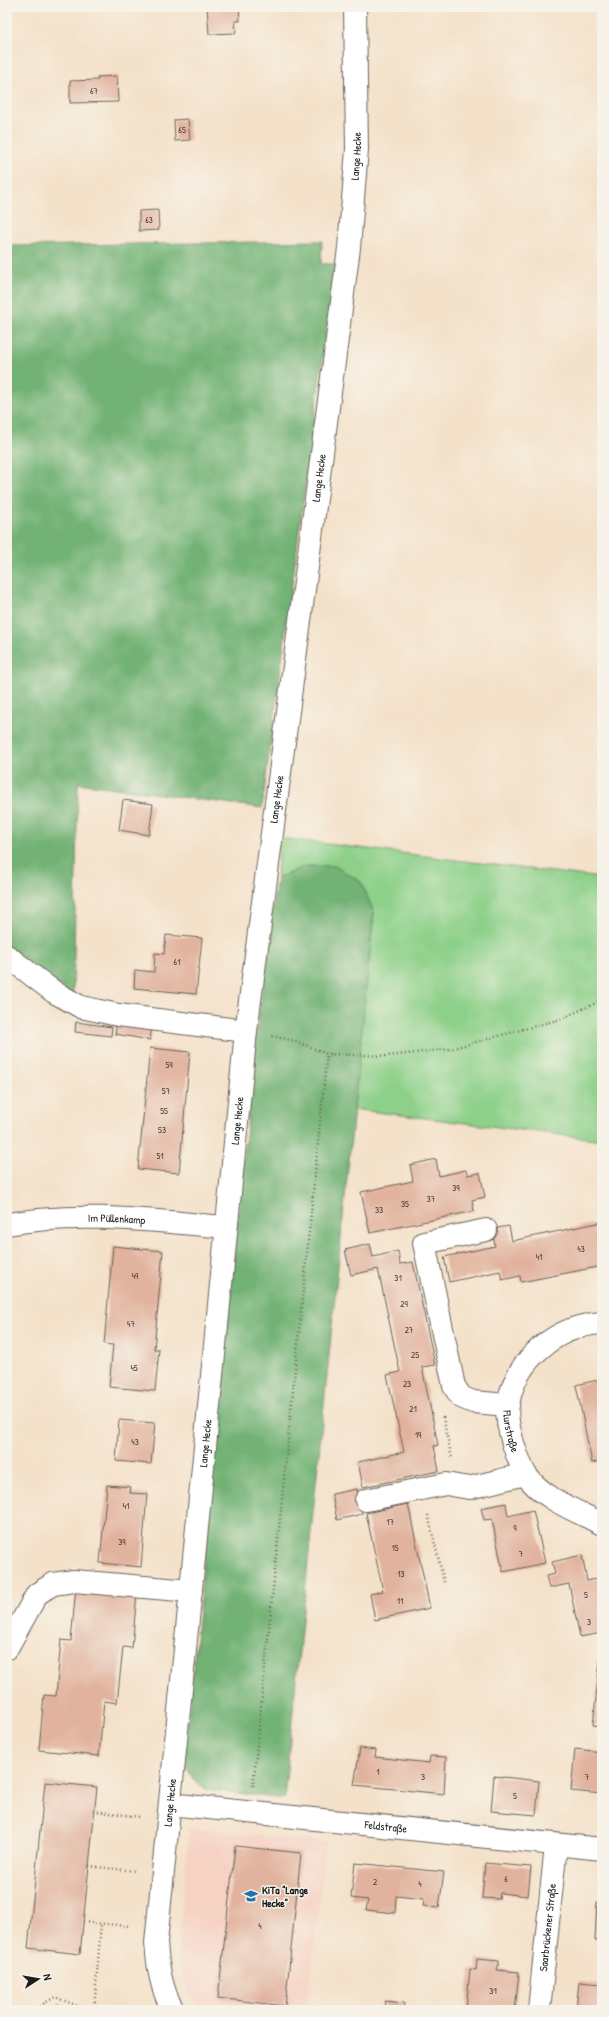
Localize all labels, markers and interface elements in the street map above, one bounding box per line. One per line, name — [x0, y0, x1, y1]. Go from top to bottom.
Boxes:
house number: 67 — [90, 85, 99, 97]
house number: 65 — [178, 124, 186, 136]
street label: Lange Hecke — [348, 131, 364, 181]
house number: 63 — [145, 214, 153, 226]
street label: Lange Hecke — [309, 453, 329, 503]
street label: Lange Hecke — [266, 774, 287, 824]
house number: 61 — [174, 956, 180, 968]
house number: 59 — [165, 1059, 173, 1071]
house number: 57 — [162, 1085, 171, 1097]
street label: Lange Hecke — [228, 1096, 247, 1145]
house number: 55 — [160, 1105, 168, 1117]
house number: 53 — [158, 1124, 166, 1136]
house number: 51 — [156, 1150, 164, 1162]
house number: 39 — [452, 1182, 460, 1194]
house number: 37 — [427, 1193, 436, 1205]
house number: 35 — [401, 1198, 409, 1210]
house number: 33 — [375, 1204, 383, 1216]
street label: Im Püllenkamp — [88, 1211, 146, 1227]
house number: 43 — [577, 1243, 585, 1255]
house number: 41 — [536, 1251, 542, 1263]
house number: 49 — [132, 1270, 139, 1282]
house number: 31 — [394, 1272, 402, 1284]
house number: 29 — [400, 1298, 408, 1310]
house number: 47 — [127, 1318, 135, 1330]
house number: 27 — [405, 1324, 414, 1336]
house number: 25 — [411, 1349, 419, 1361]
house number: 45 — [130, 1362, 138, 1374]
house number: 23 — [403, 1378, 411, 1390]
house number: 21 — [409, 1403, 417, 1415]
street label: Flurstraße — [500, 1409, 523, 1455]
street label: Lange Hecke — [196, 1418, 215, 1468]
house number: 19 — [415, 1429, 422, 1441]
house number: 43 — [131, 1436, 139, 1448]
house number: 41 — [123, 1500, 129, 1512]
house number: 17 — [386, 1516, 394, 1528]
house number: 9 — [513, 1522, 517, 1534]
house number: 39 — [118, 1536, 126, 1548]
house number: 15 — [391, 1542, 399, 1554]
house number: 7 — [519, 1548, 524, 1560]
house number: 13 — [397, 1568, 405, 1580]
house number: 5 — [584, 1589, 588, 1601]
house number: 11 — [397, 1595, 403, 1607]
house number: 3 — [587, 1616, 591, 1628]
house number: 1 — [376, 1766, 380, 1778]
house number: 3 — [421, 1771, 425, 1783]
house number: 7 — [585, 1771, 590, 1783]
street label: Lange Hecke — [161, 1777, 179, 1827]
house number: 5 — [513, 1790, 517, 1802]
street label: Feldstraße — [363, 1817, 408, 1836]
house number: 6 — [504, 1873, 508, 1885]
house number: 2 — [373, 1876, 378, 1888]
house number: 4 — [418, 1878, 422, 1890]
street label: Saarbrückener Straße — [536, 1882, 559, 1972]
place label: KiTa "Lange Hecke" — [262, 1883, 309, 1910]
school or university icon: KiTa "Lange Hecke" — [243, 1888, 259, 1904]
house number: 4 — [258, 1920, 262, 1932]
north arrow — [18, 1959, 58, 1999]
text: N — [40, 1973, 55, 1981]
house number: 31 — [489, 1985, 497, 1997]

